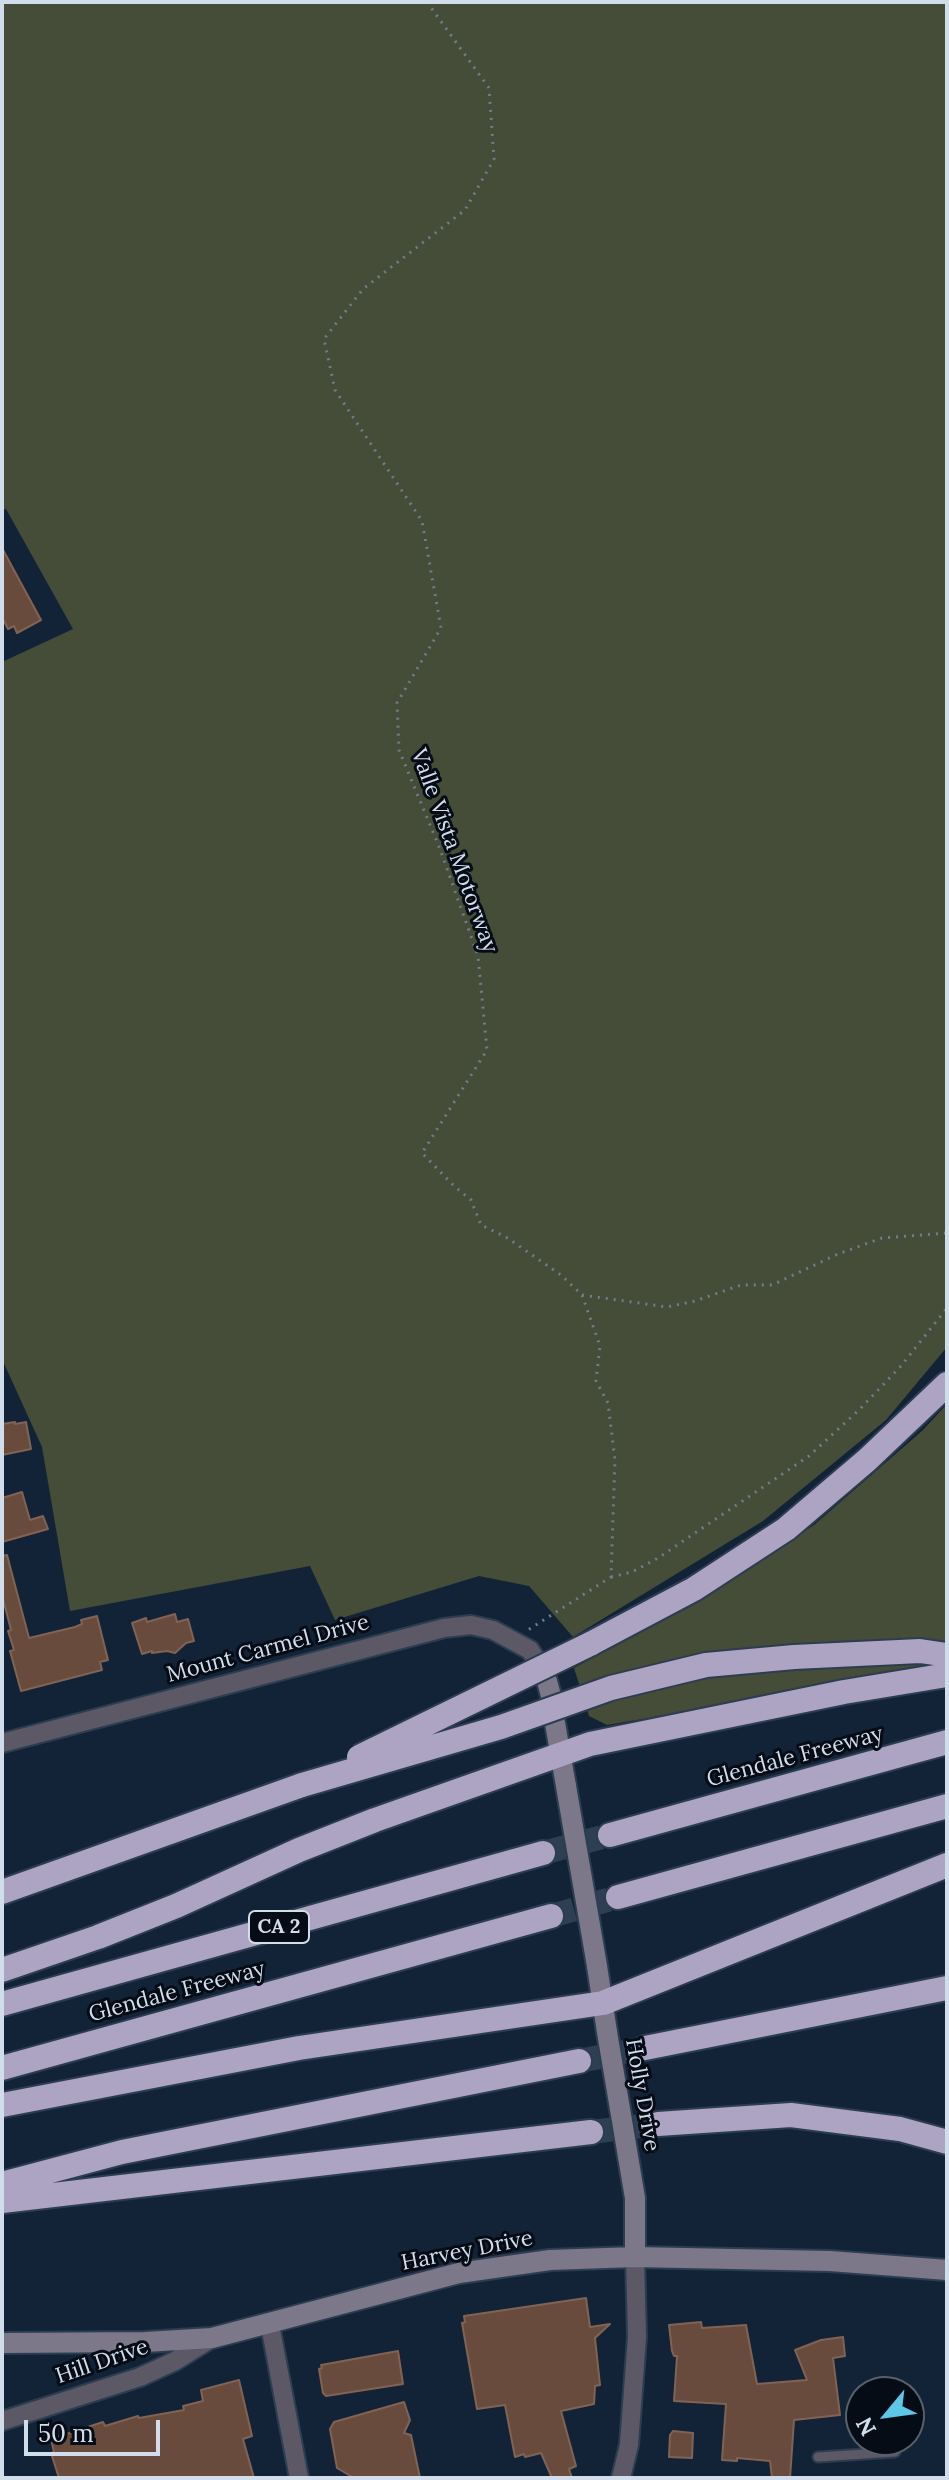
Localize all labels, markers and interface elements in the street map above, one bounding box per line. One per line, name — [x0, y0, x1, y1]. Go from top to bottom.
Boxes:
street label: Valle Vista Motorway — [405, 745, 503, 957]
street label: Mount Carmel Drive — [164, 1609, 372, 1689]
street label: Glendale Freeway — [704, 1721, 886, 1793]
road number: CA 2 — [249, 1911, 309, 1943]
street label: Glendale Freeway — [86, 1956, 268, 2028]
street label: Holly Drive — [619, 2037, 665, 2153]
street label: Harvey Drive — [399, 2225, 535, 2277]
street label: Hill Drive — [52, 2334, 152, 2390]
north arrow — [845, 2376, 925, 2456]
scale bar — [28, 2404, 164, 2454]
text: N — [849, 2412, 882, 2441]
text: 50 m — [38, 2418, 94, 2449]

